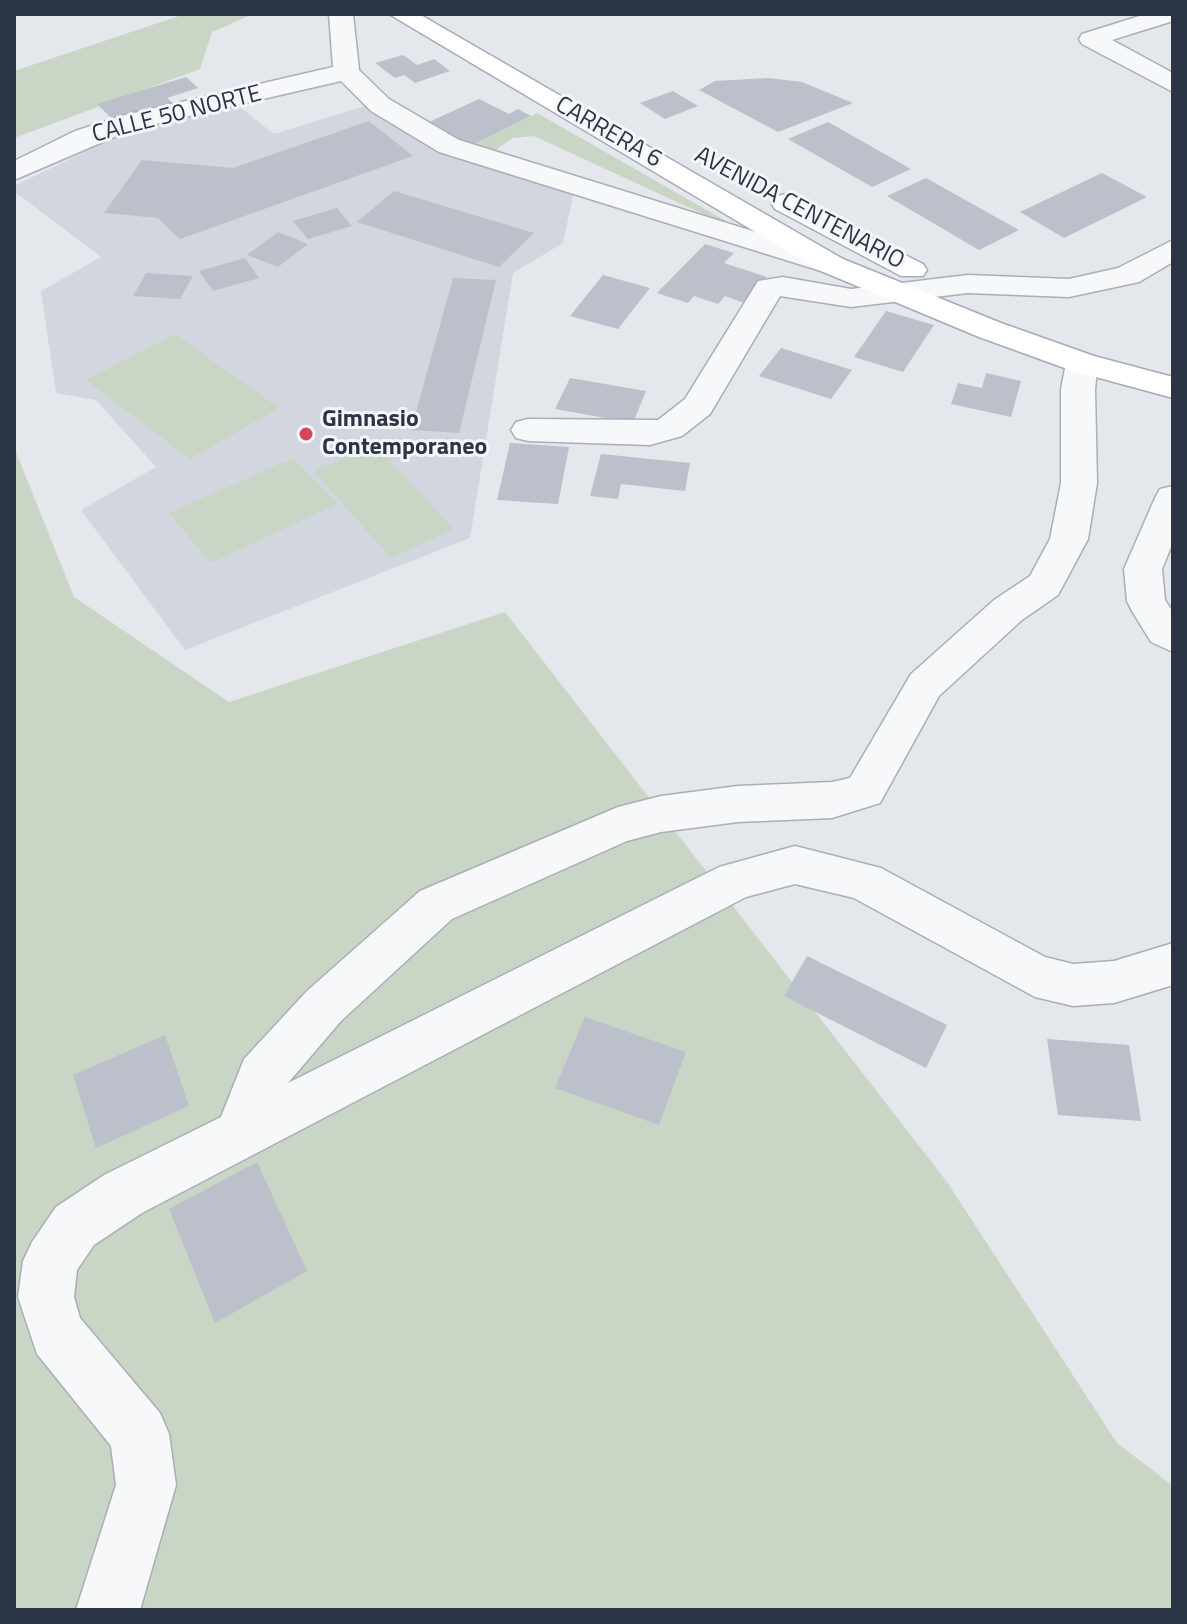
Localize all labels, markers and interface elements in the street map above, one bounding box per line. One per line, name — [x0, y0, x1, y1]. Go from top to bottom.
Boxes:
street label: CALLE 50 NORTE — [89, 80, 265, 150]
street label: CARRERA 6 — [550, 91, 666, 175]
street label: AVENIDA CENTENARIO — [689, 142, 909, 276]
place label: Gimnasio Contemporaneo — [322, 406, 487, 462]
marker: Gimnasio Contemporaneo — [297, 425, 315, 443]

